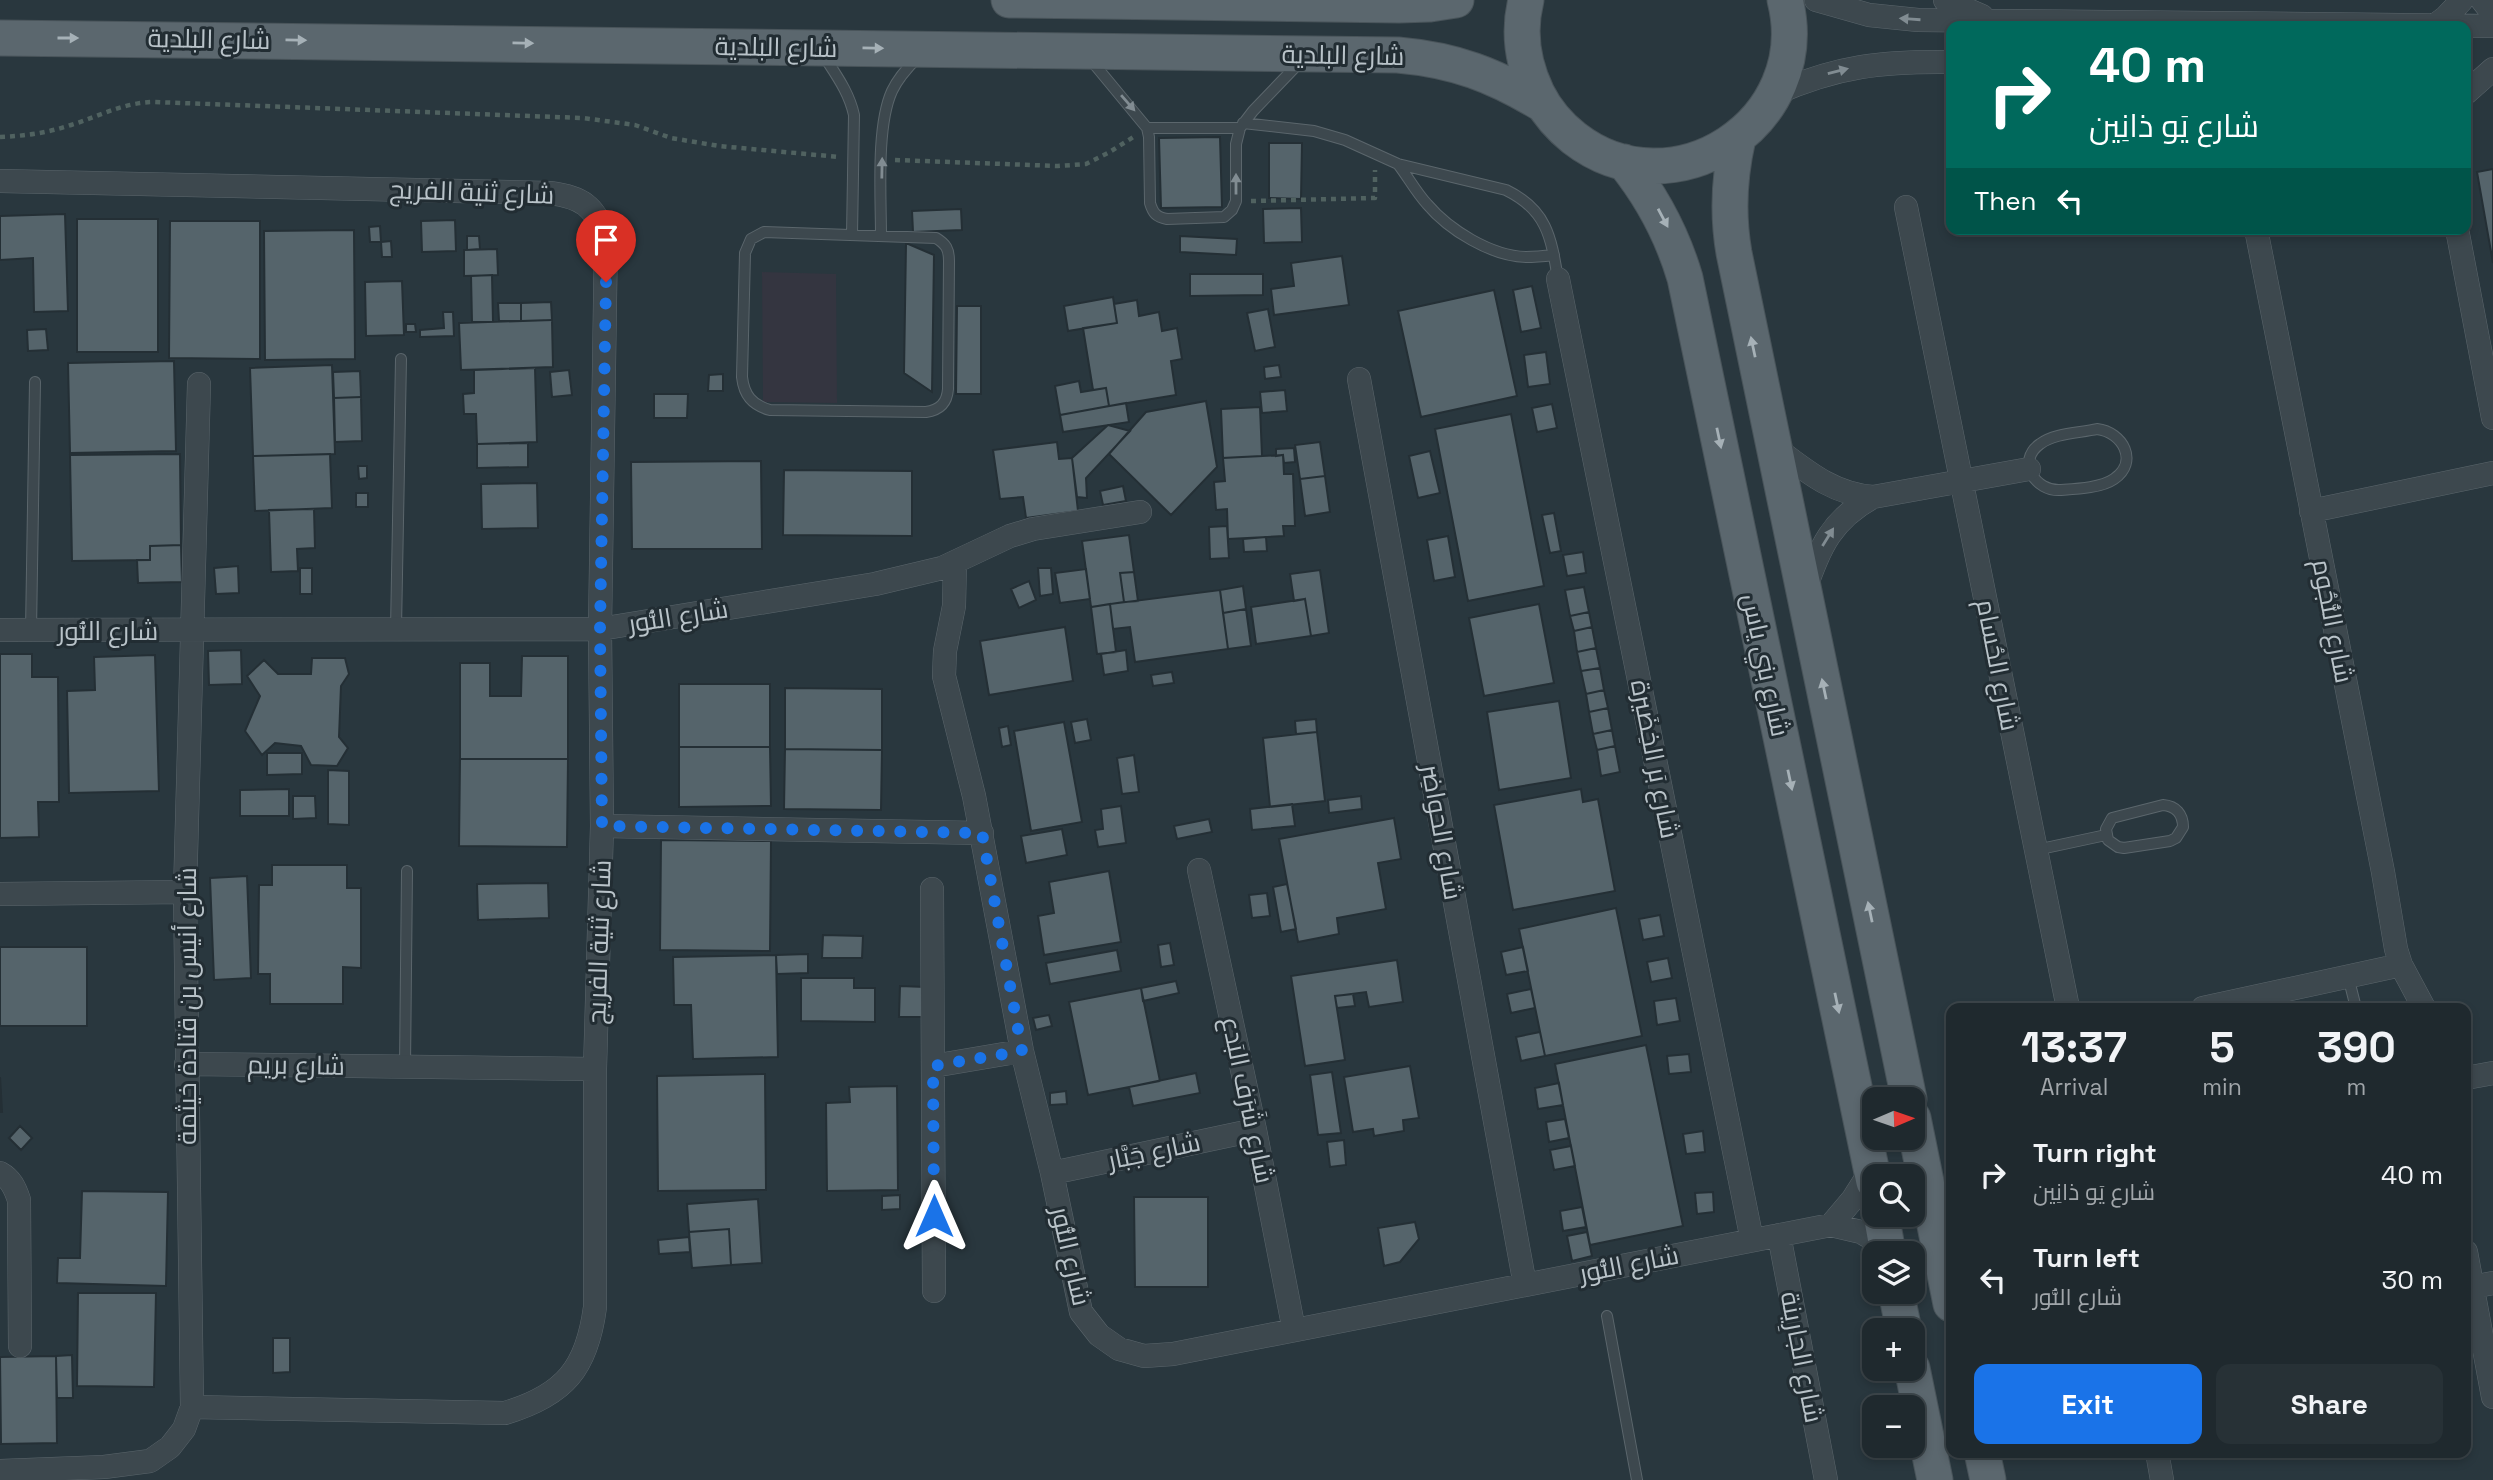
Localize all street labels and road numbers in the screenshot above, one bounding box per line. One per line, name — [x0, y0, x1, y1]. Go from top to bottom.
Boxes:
street label: شارع البلدية — [147, 21, 271, 57]
street label: شارع البلدية — [714, 29, 838, 65]
street label: شارع البلدية — [1281, 37, 1405, 73]
street label: شارع ثنية الفريج — [389, 172, 555, 212]
street label: شارع النُّجُوم — [2303, 556, 2362, 686]
street label: شارع بني ياس — [1730, 590, 1798, 741]
street label: شارع النُّور — [624, 591, 730, 641]
street label: شارع الحُسام — [1968, 596, 2027, 734]
street label: شارع النُّور — [56, 614, 158, 648]
street label: شارع بَر الخِضَيرة — [1623, 677, 1687, 841]
street label: شارع الحواضِر — [1413, 760, 1471, 902]
street label: شارع ثنية الفريج — [579, 859, 619, 1025]
street label: شارع أنيس بن قتادة خيثمة — [170, 867, 204, 1145]
street label: شارع شَرَف البَدع — [1214, 1014, 1282, 1186]
street label: شارع بريم — [247, 1047, 345, 1084]
street label: شارع جَبَّار — [1103, 1125, 1203, 1178]
street label: شارع النُّور — [1043, 1201, 1099, 1309]
street label: شارع النُّور — [1574, 1238, 1682, 1291]
street label: شارع الجارِينة — [1772, 1288, 1831, 1426]

